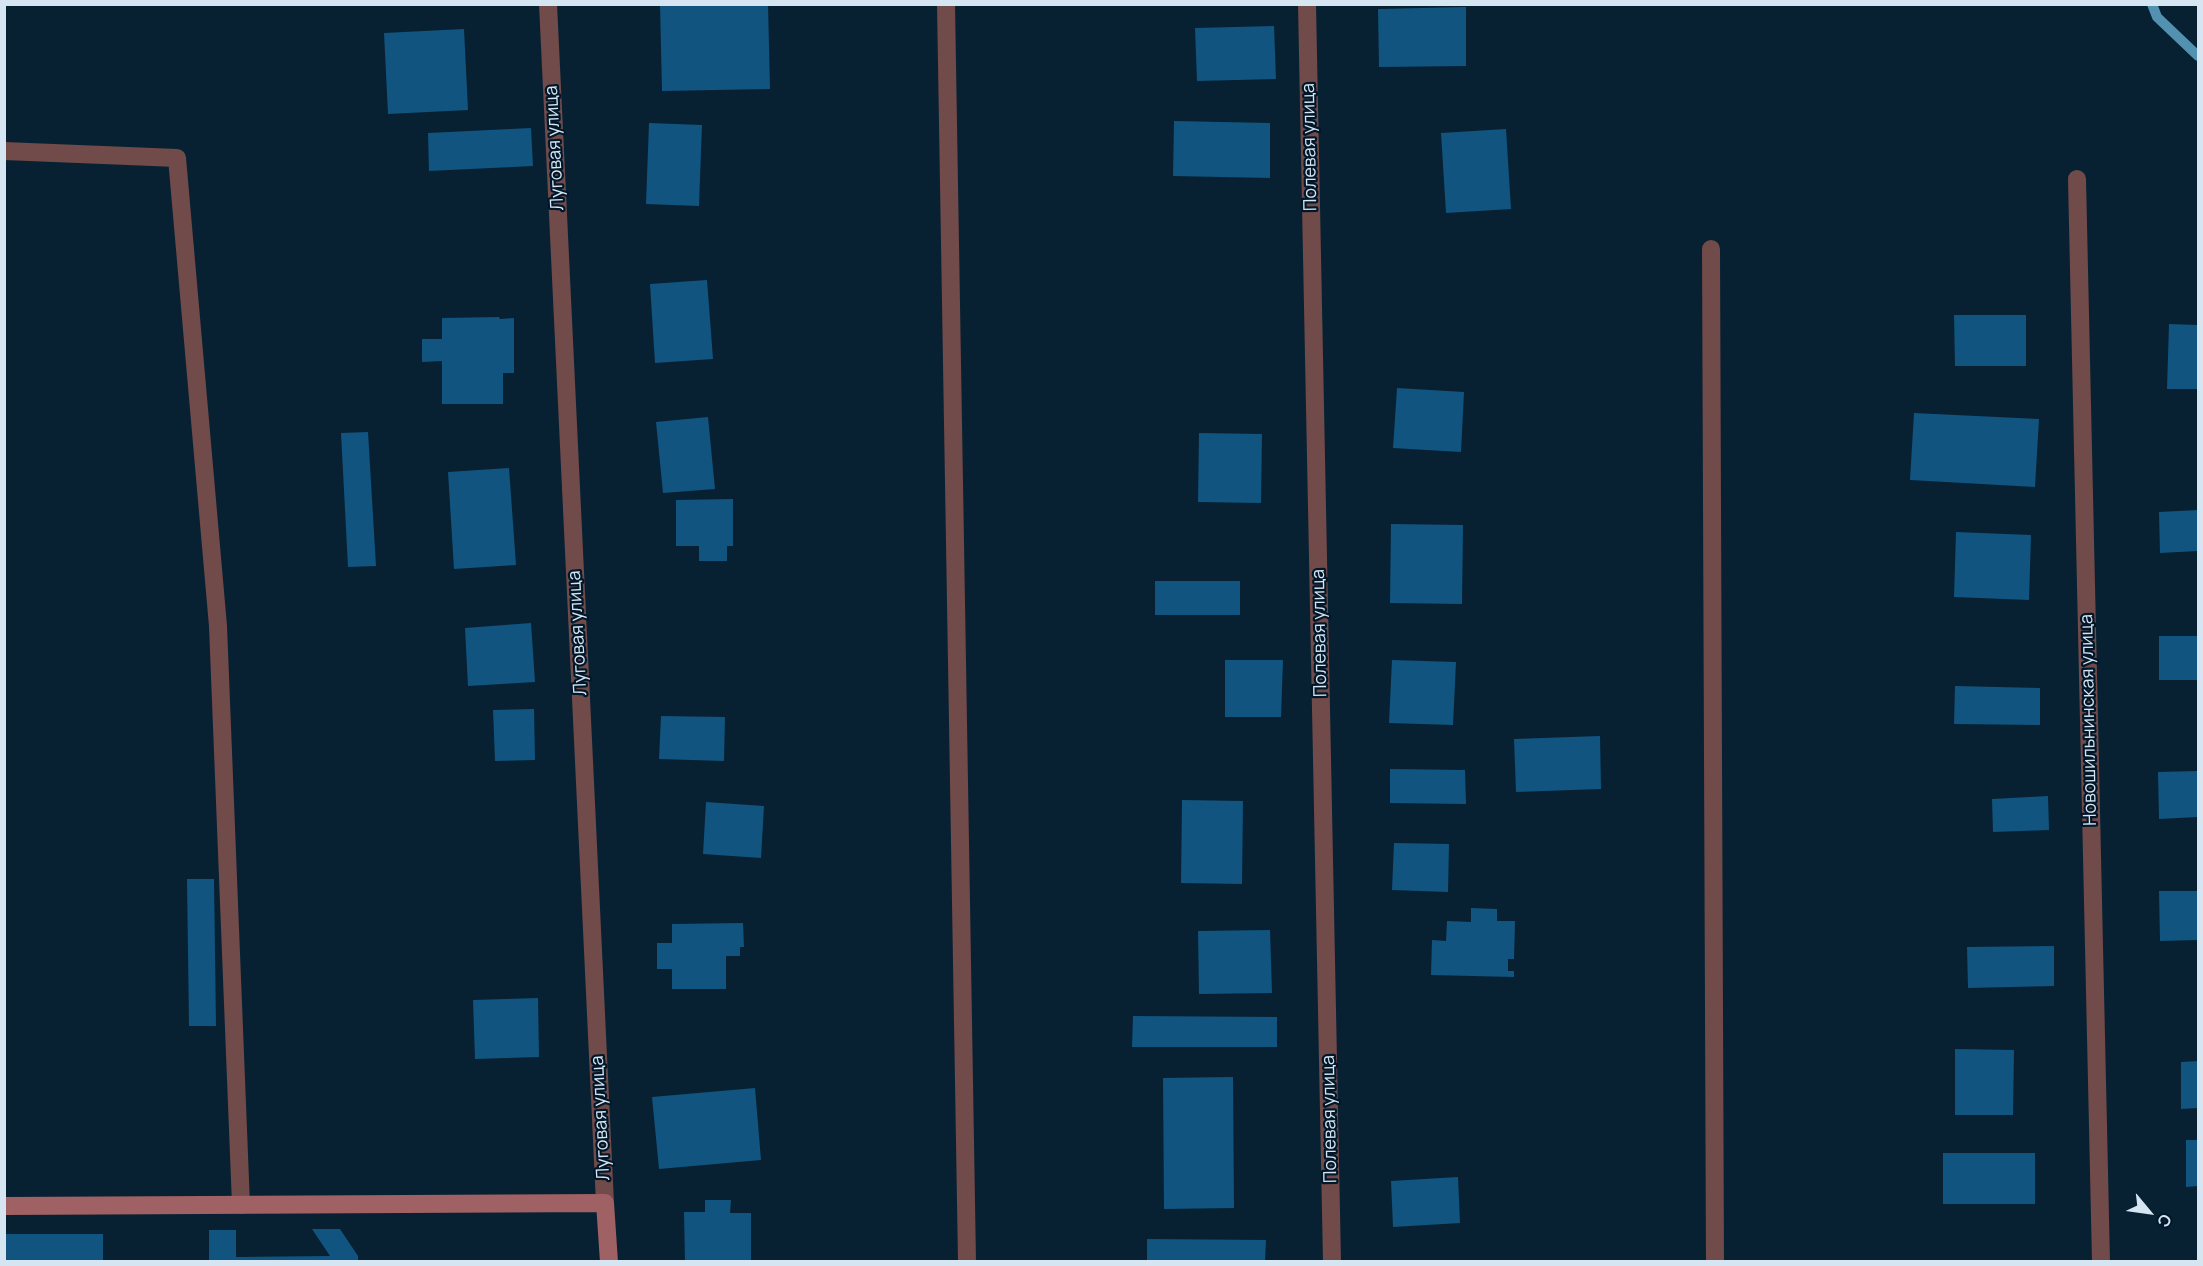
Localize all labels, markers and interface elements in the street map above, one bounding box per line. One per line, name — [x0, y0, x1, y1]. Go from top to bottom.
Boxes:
street label: Полевая улица — [1298, 83, 1322, 211]
street label: Луговая улица — [541, 85, 569, 211]
street label: Полевая улица — [1308, 569, 1332, 697]
street label: Луговая улица — [564, 570, 592, 696]
street label: Новошильнинская улица — [2076, 614, 2102, 826]
street label: Луговая улица — [587, 1055, 615, 1181]
street label: Полевая улица — [1318, 1055, 1342, 1183]
north arrow — [2119, 1182, 2179, 1242]
text: С — [2152, 1210, 2177, 1231]

